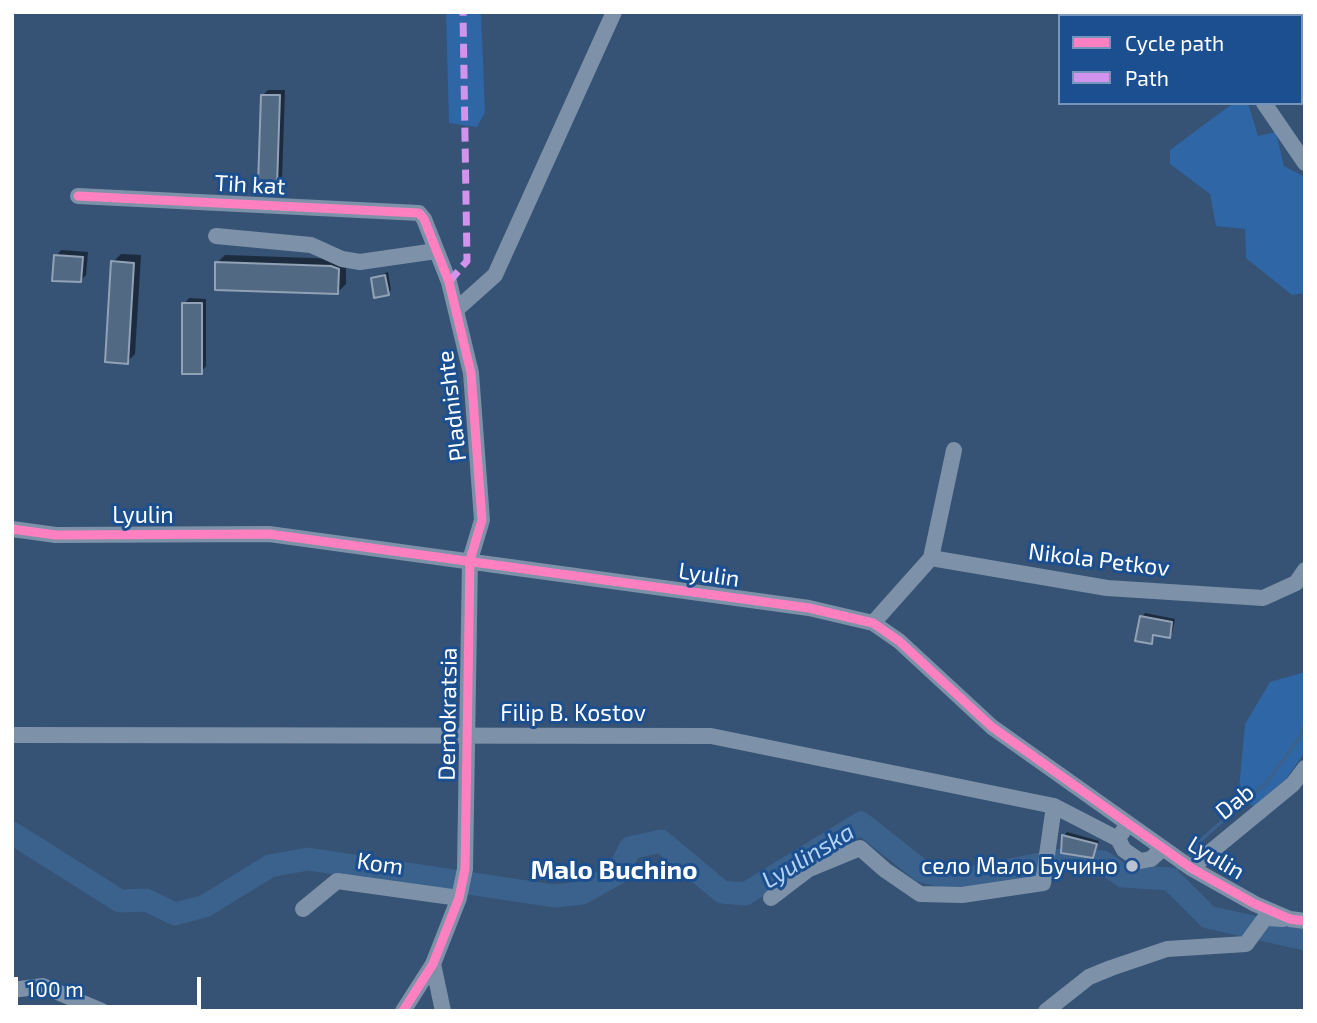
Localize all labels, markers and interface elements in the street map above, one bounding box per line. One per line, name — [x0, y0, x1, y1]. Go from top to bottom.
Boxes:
legend — [1058, 14, 1303, 105]
text: Cycle path — [1125, 30, 1224, 55]
text: Path — [1125, 65, 1169, 90]
street label: Tih kat — [214, 169, 286, 201]
street label: Pladnishte — [432, 349, 472, 463]
street label: Lyulin — [112, 501, 174, 529]
street label: Nikola Petkov — [1027, 538, 1171, 582]
street label: Lyulin — [677, 557, 741, 593]
street label: Demokratsia — [433, 647, 463, 781]
street label: Filip B. Kostov — [500, 699, 646, 727]
street label: Dab — [1210, 778, 1260, 826]
water label: Lyulinska — [757, 817, 859, 895]
street label: Lyulin — [1183, 830, 1249, 886]
street label: Kom — [355, 847, 405, 881]
place label: село Мало Бучино — [921, 852, 1118, 880]
district label: Malo Buchino — [530, 854, 698, 886]
marker: село Мало Бучино — [1124, 858, 1140, 874]
scale bar — [18, 964, 205, 1008]
text: 100 m — [27, 976, 84, 1001]

